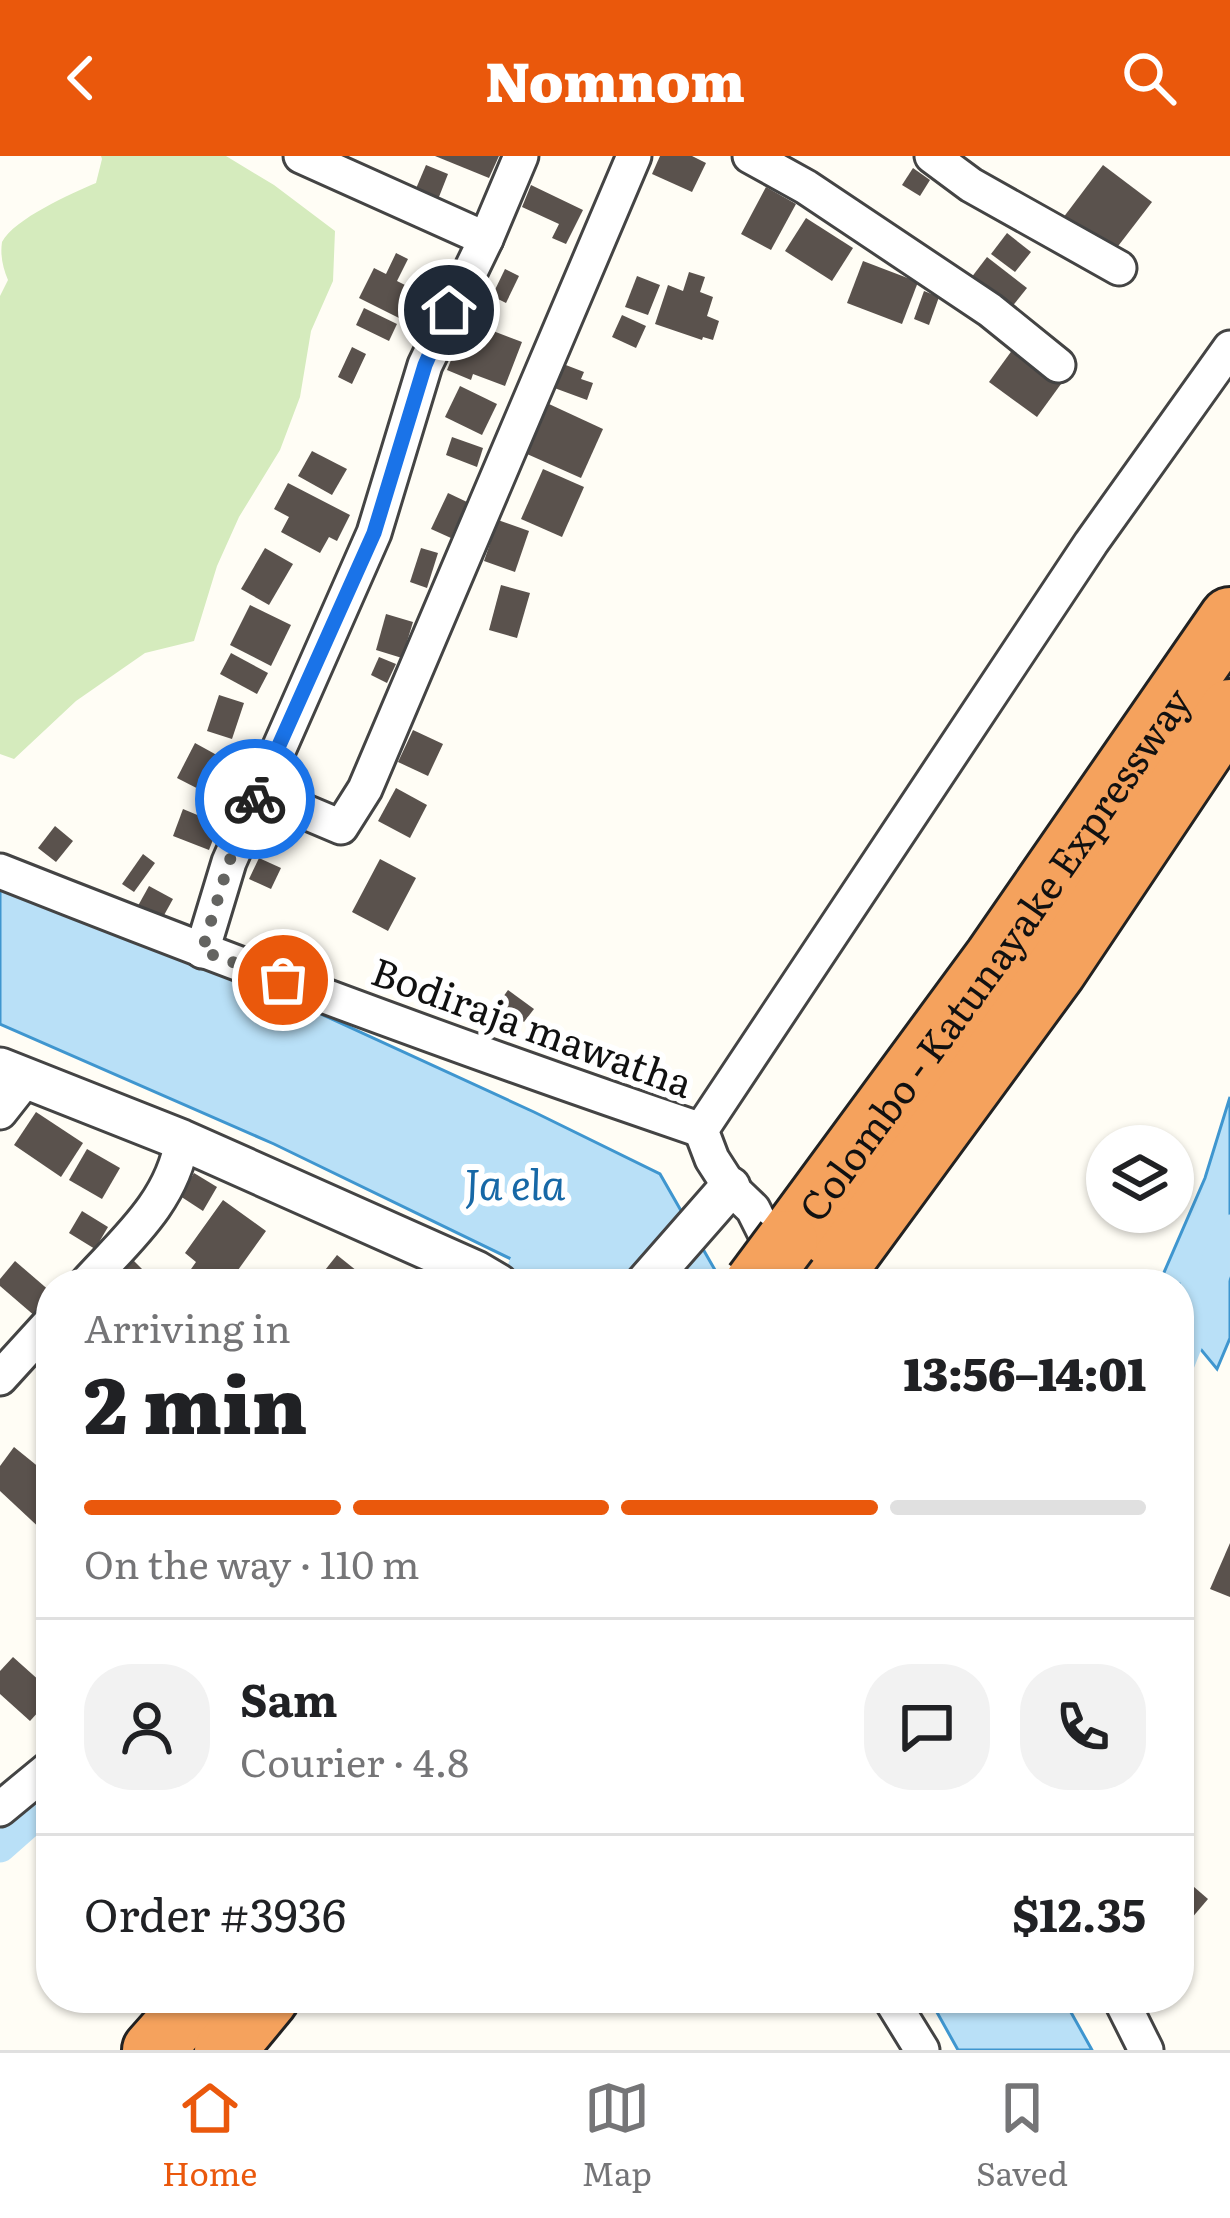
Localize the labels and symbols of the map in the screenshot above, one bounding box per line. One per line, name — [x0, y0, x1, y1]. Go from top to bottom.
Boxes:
pin — [398, 259, 500, 361]
street label: Colombo - Katunayake Expressway — [783, 674, 1204, 1232]
courier — [195, 739, 315, 859]
pin — [232, 929, 334, 1031]
street label: Bodiraja mawatha — [364, 940, 702, 1110]
water label: Ja ela — [465, 1151, 565, 1213]

